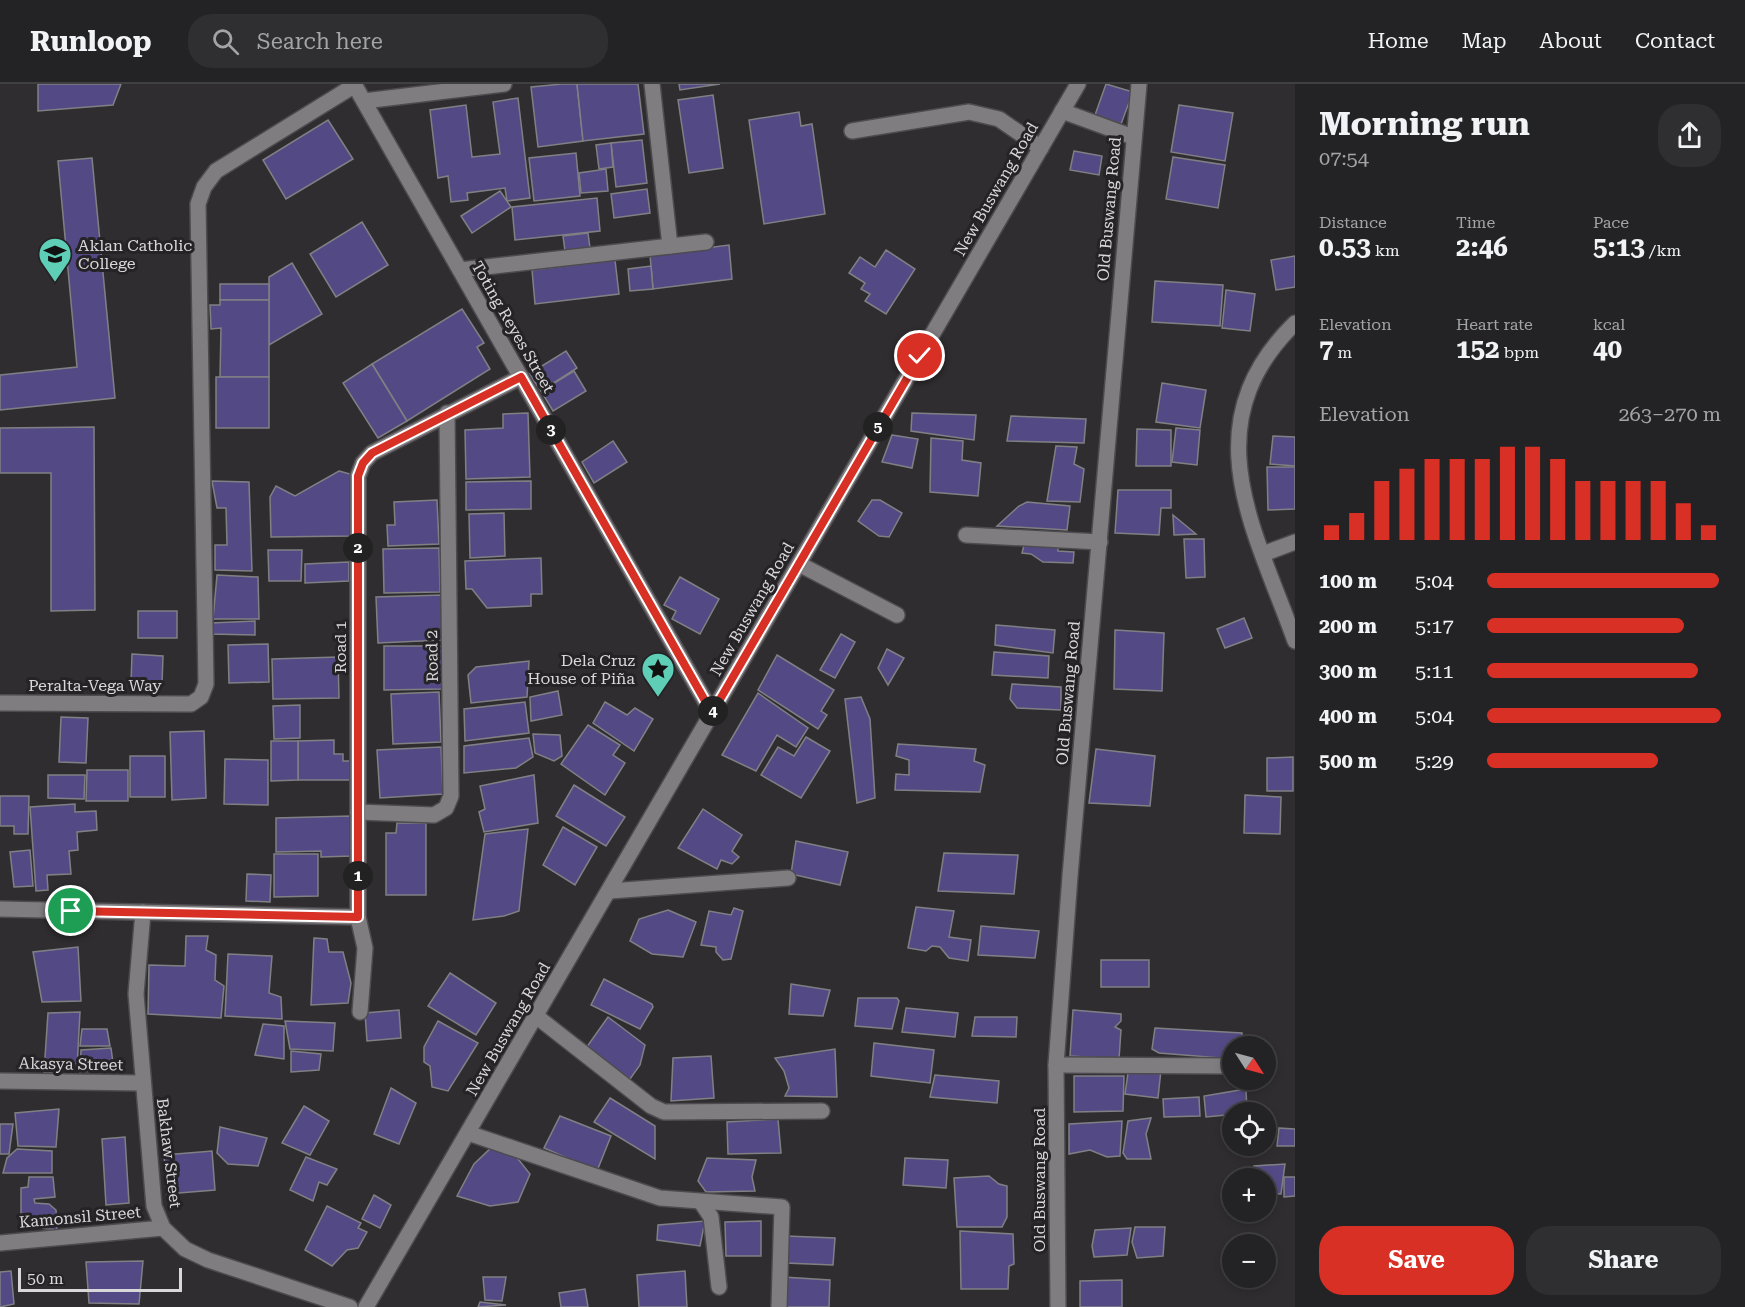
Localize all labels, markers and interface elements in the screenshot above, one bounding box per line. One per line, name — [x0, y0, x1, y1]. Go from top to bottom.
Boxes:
search box — [188, 14, 608, 68]
text: Runloop — [30, 25, 152, 58]
icon: search — [209, 25, 242, 58]
text: Search here — [257, 29, 383, 54]
text: Home — [1368, 29, 1429, 53]
text: Map — [1462, 29, 1507, 53]
text: About — [1540, 29, 1602, 53]
text: Contact — [1635, 29, 1715, 53]
text: Morning run — [1319, 104, 1530, 143]
button: share — [1658, 104, 1721, 167]
street label: New Buswang Road — [950, 119, 1042, 259]
street label: Old Buswang Road — [1093, 136, 1125, 282]
text: 07:54 — [1319, 146, 1369, 170]
text: Distance — [1319, 213, 1387, 232]
text: Time — [1456, 213, 1495, 232]
text: Pace — [1593, 213, 1629, 232]
text: 0.53 — [1319, 232, 1371, 262]
text: 2:46 — [1456, 232, 1508, 262]
text: 5:13 — [1593, 232, 1645, 262]
school or university icon: Aklan Catholic College — [37, 236, 73, 283]
place label: Aklan Catholic College — [78, 236, 192, 273]
text: km — [1371, 241, 1400, 260]
text: /km — [1645, 241, 1681, 260]
street label: Toting Reyes Street — [468, 258, 558, 396]
text: Elevation — [1319, 315, 1392, 334]
text: Heart rate — [1456, 315, 1533, 334]
text: kcal — [1593, 315, 1625, 334]
pin — [894, 330, 945, 381]
text: 7 — [1319, 334, 1334, 364]
text: 152 — [1456, 334, 1500, 364]
text: 40 — [1593, 334, 1622, 364]
icon: check — [903, 339, 936, 372]
text: m — [1334, 343, 1352, 362]
text: bpm — [1500, 343, 1539, 362]
text: Elevation — [1319, 402, 1410, 426]
text: 263–270 m — [1618, 402, 1721, 426]
pin: 5 — [863, 412, 893, 442]
pin: 3 — [536, 415, 566, 445]
text: 5 — [874, 417, 882, 436]
text: 3 — [547, 420, 555, 439]
pin: 2 — [343, 533, 373, 563]
text: 2 — [354, 538, 362, 557]
street label: New Buswang Road — [706, 539, 798, 679]
text: 100 m — [1319, 569, 1377, 593]
text: 5:04 — [1415, 569, 1454, 593]
text: 200 m — [1319, 614, 1377, 638]
text: 5:17 — [1415, 614, 1454, 638]
street label: Old Buswang Road — [1052, 620, 1084, 766]
street label: Road 1 — [331, 621, 350, 673]
street label: Road 2 — [422, 630, 442, 682]
place label: Dela Cruz House of Piña — [527, 651, 635, 688]
place icon: Dela Cruz House of Piña — [640, 651, 676, 698]
text: 300 m — [1319, 659, 1377, 683]
text: 5:11 — [1415, 659, 1454, 683]
street label: Peralta-Vega Way — [28, 676, 162, 695]
pin: 4 — [698, 696, 728, 726]
text: 4 — [709, 701, 717, 720]
text: 400 m — [1319, 704, 1377, 728]
text: 5:04 — [1415, 704, 1454, 728]
text: 500 m — [1319, 749, 1377, 773]
text: 5:29 — [1415, 749, 1454, 773]
pin: 1 — [343, 861, 373, 891]
text: 1 — [354, 866, 362, 885]
pin — [45, 885, 96, 936]
icon: arrive — [54, 894, 87, 927]
street label: New Buswang Road — [462, 959, 554, 1099]
north arrow — [1222, 1036, 1276, 1090]
map controls — [1222, 1036, 1276, 1288]
street label: Akasya Street — [18, 1054, 124, 1074]
street label: Bakhaw Street — [153, 1097, 185, 1209]
button: locate — [1222, 1102, 1276, 1156]
street label: Old Buswang Road — [1030, 1108, 1049, 1252]
button: + — [1222, 1168, 1276, 1222]
street label: Kamonsil Street — [18, 1202, 142, 1232]
button: Save — [1319, 1226, 1514, 1295]
button: Share — [1526, 1226, 1721, 1295]
button: − — [1222, 1234, 1276, 1288]
scale bar — [18, 1265, 182, 1292]
text: 50 m — [27, 1269, 64, 1288]

